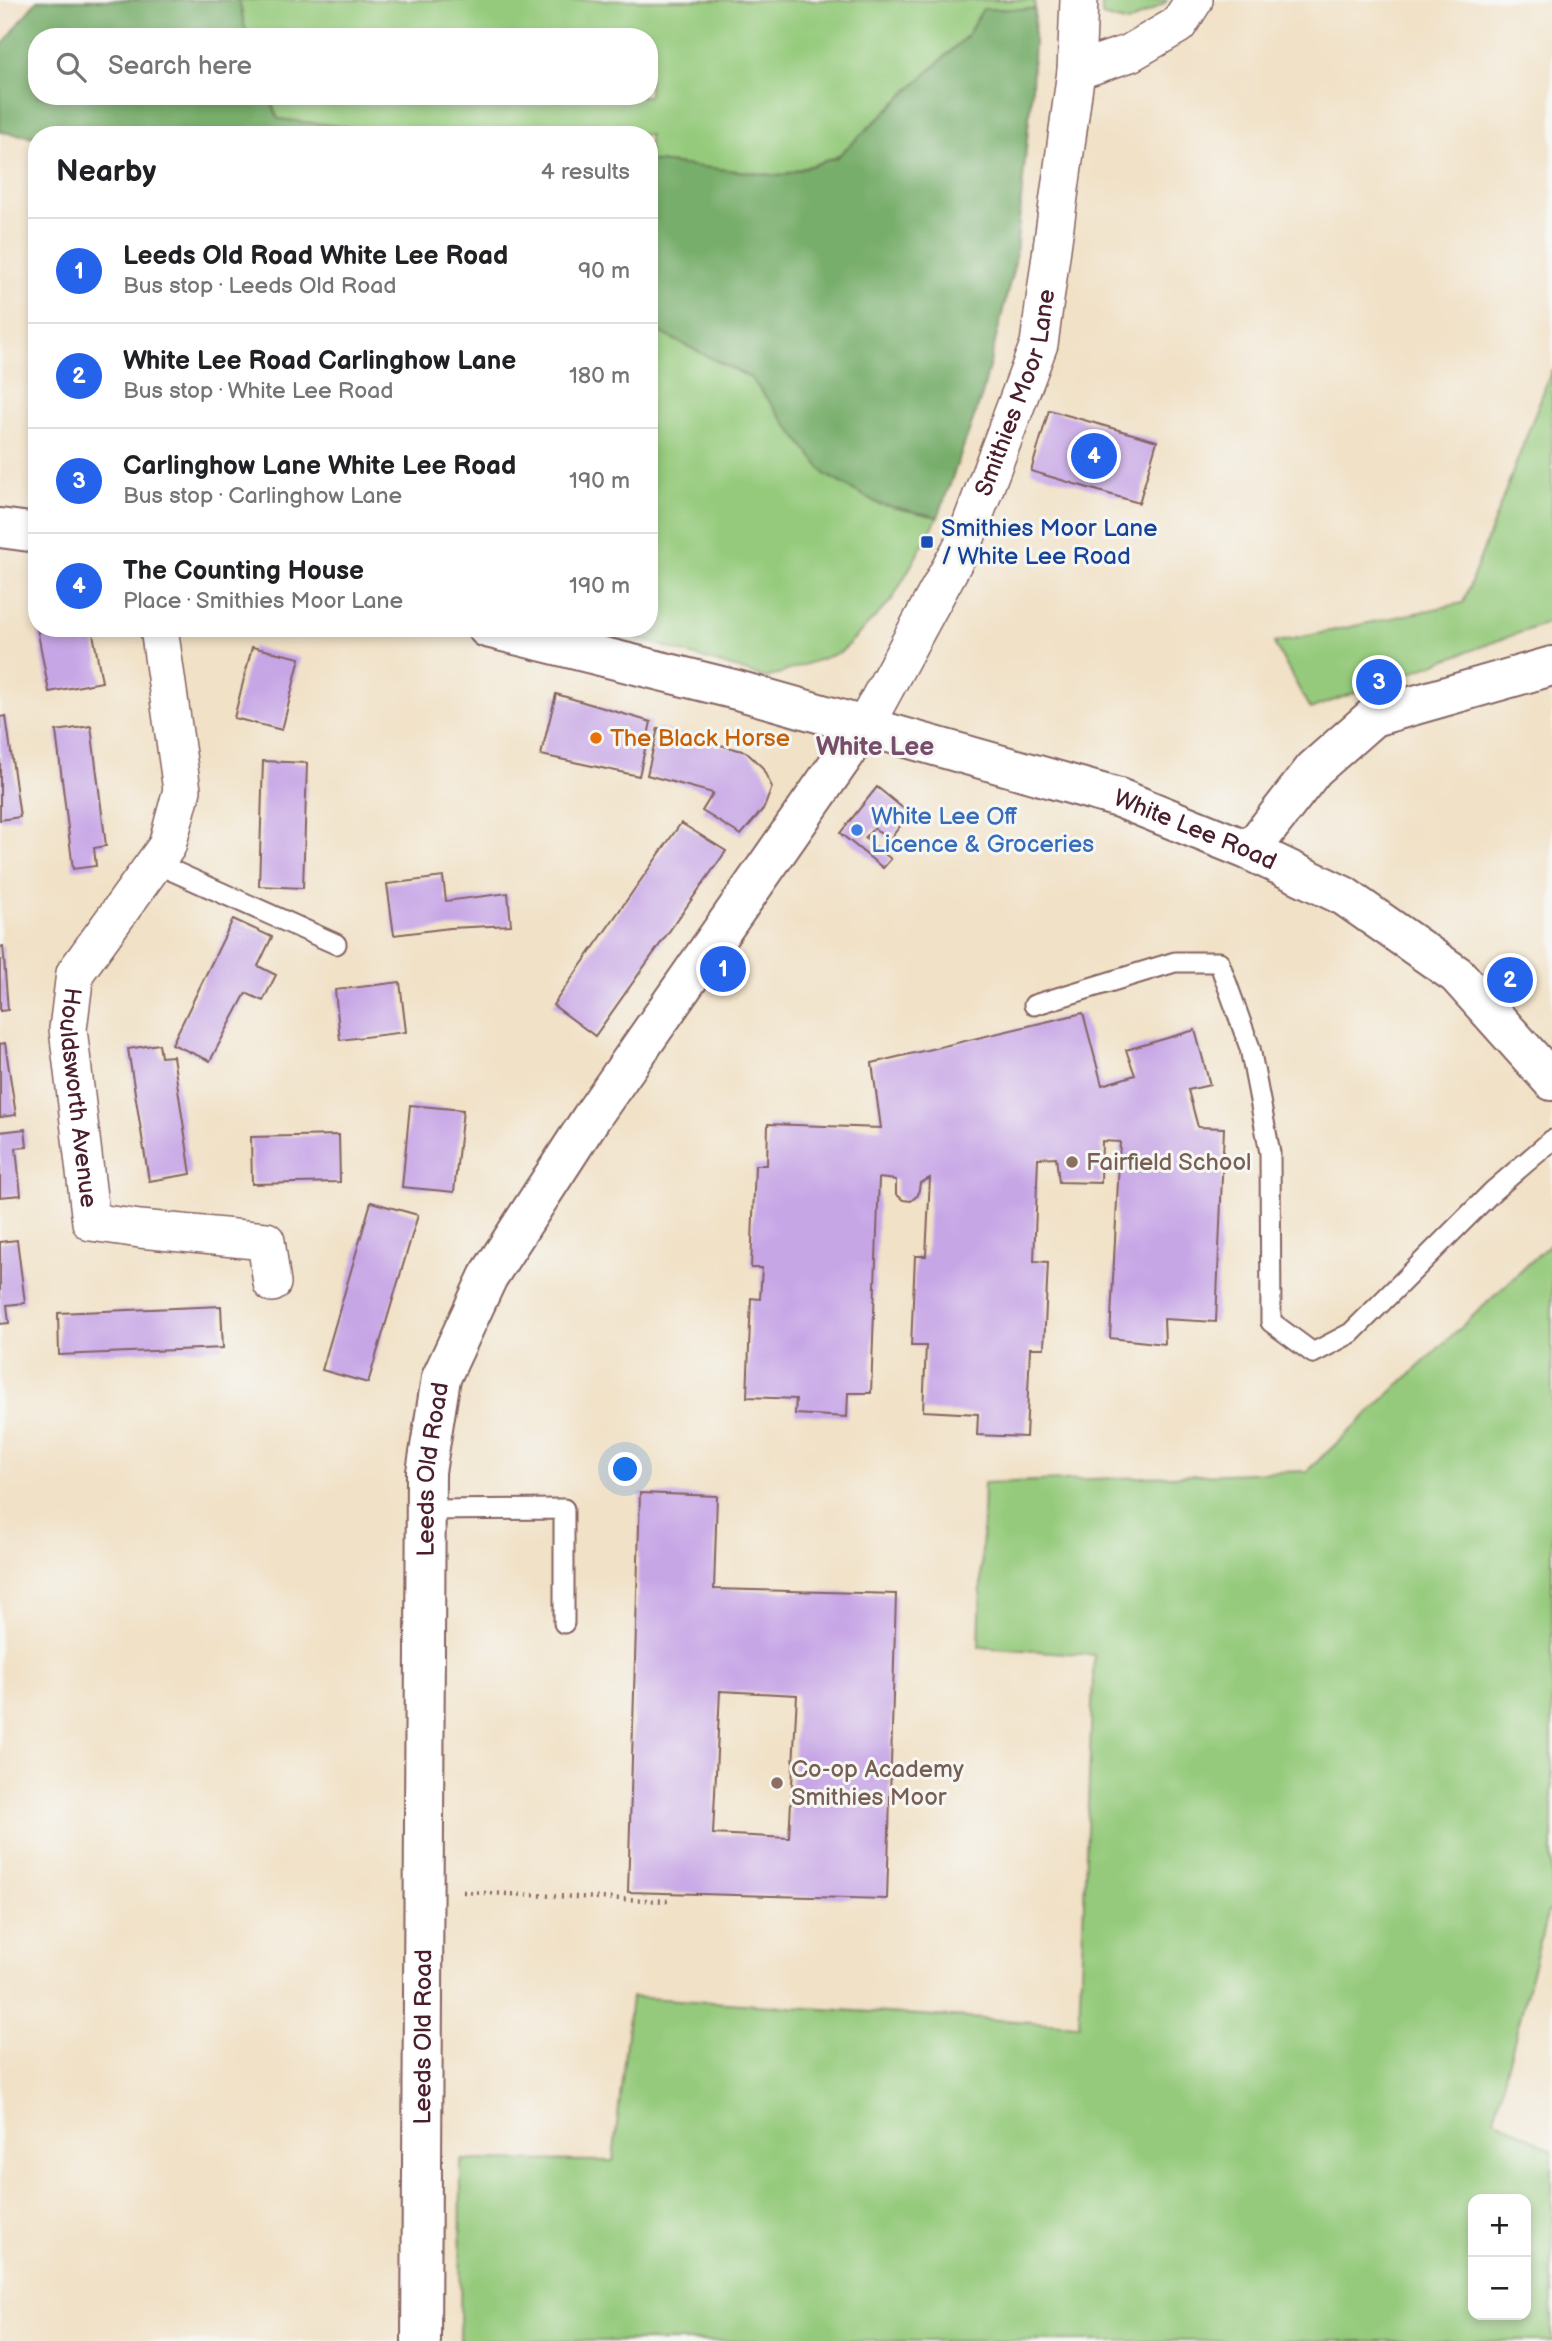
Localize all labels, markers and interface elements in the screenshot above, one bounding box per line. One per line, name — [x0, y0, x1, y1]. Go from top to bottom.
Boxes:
search box — [28, 28, 658, 105]
icon: search — [52, 48, 90, 86]
text: Search here — [108, 51, 252, 82]
text: Nearby — [56, 154, 156, 190]
text: 4 results — [541, 158, 630, 186]
text: Leeds Old Road White Lee Road — [123, 241, 508, 272]
text: 1 — [74, 257, 84, 285]
text: 90 m — [578, 257, 630, 285]
text: Bus stop · Leeds Old Road — [123, 272, 396, 300]
street label: Smithies Moor Lane — [969, 287, 1061, 500]
text: White Lee Road Carlinghow Lane — [123, 346, 516, 377]
text: 2 — [72, 362, 86, 390]
text: 180 m — [569, 362, 630, 390]
text: Bus stop · White Lee Road — [123, 377, 393, 405]
pin: 4 — [1071, 430, 1117, 482]
text: Carlinghow Lane White Lee Road — [123, 451, 516, 482]
text: 3 — [72, 467, 86, 495]
text: 190 m — [569, 467, 630, 495]
text: Bus stop · Carlinghow Lane — [123, 482, 402, 510]
place label: Smithies Moor Lane / White Lee Road — [941, 514, 1157, 571]
marker: Smithies Moor Lane / White Lee Road — [919, 534, 935, 550]
text: The Counting House — [123, 556, 364, 587]
text: 4 — [72, 572, 86, 600]
text: 190 m — [569, 572, 630, 600]
text: Place · Smithies Moor Lane — [123, 587, 403, 615]
pin: 3 — [1356, 656, 1402, 708]
place label: The Black Horse — [610, 724, 790, 753]
marker: The Black Horse — [588, 730, 604, 746]
district label: White Lee — [816, 732, 934, 763]
street label: White Lee Road — [1110, 783, 1281, 876]
place label: White Lee Off Licence & Groceries — [871, 802, 1094, 859]
marker: White Lee Off Licence & Groceries — [849, 822, 865, 838]
pin: 1 — [700, 943, 746, 995]
pin: 2 — [1487, 954, 1533, 1006]
street label: Houldsworth Avenue — [53, 986, 104, 1209]
place label: Fairfield School — [1086, 1148, 1251, 1177]
marker: Fairfield School — [1064, 1154, 1080, 1170]
street label: Leeds Old Road — [411, 1380, 455, 1557]
your location — [608, 1452, 642, 1486]
place label: Co-op Academy Smithies Moor — [791, 1755, 964, 1812]
marker: Co-op Academy Smithies Moor — [769, 1775, 785, 1791]
street label: Leeds Old Road — [408, 1949, 438, 2125]
map controls — [1468, 2194, 1531, 2320]
button: + — [1468, 2194, 1531, 2257]
button: − — [1468, 2257, 1531, 2320]

